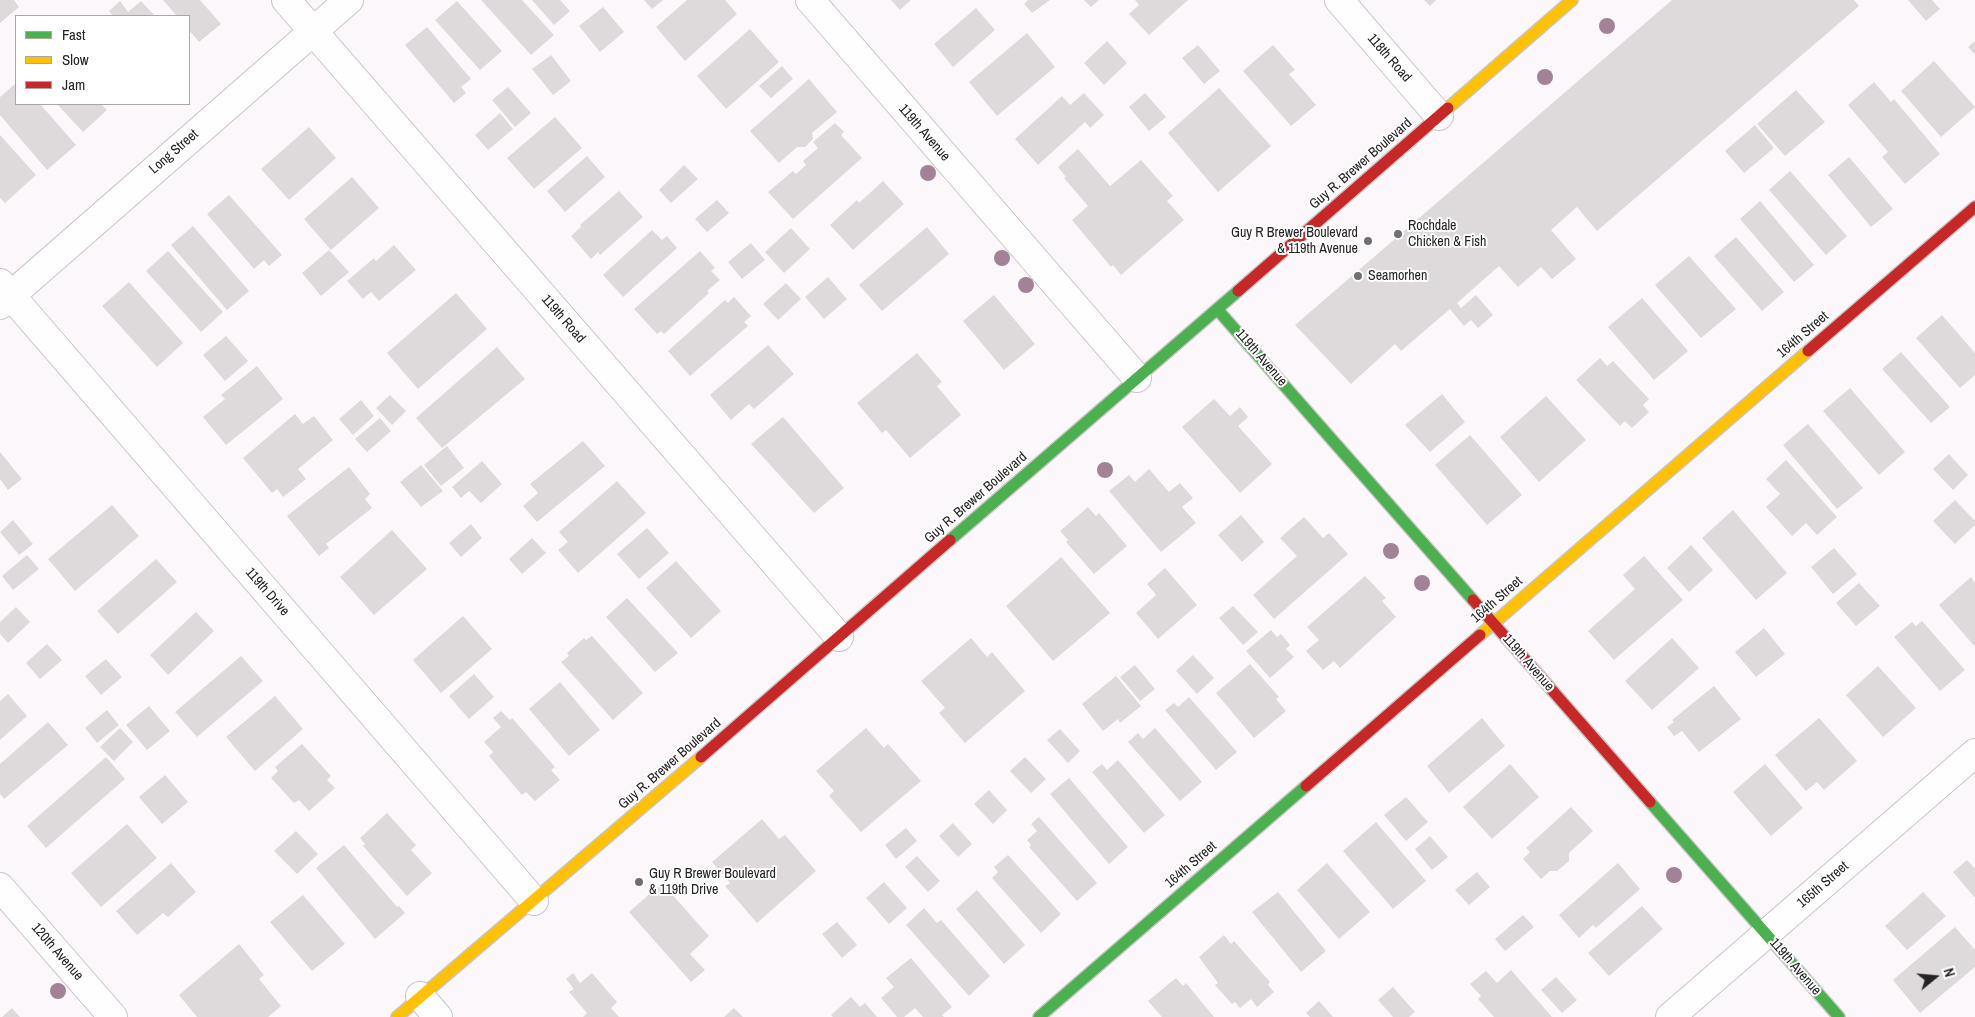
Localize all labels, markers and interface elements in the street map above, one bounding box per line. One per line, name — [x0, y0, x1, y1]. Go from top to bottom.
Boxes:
legend — [15, 15, 190, 105]
text: Fast — [62, 24, 85, 45]
street label: 118th Road — [1363, 30, 1415, 86]
text: Slow — [62, 49, 89, 70]
text: Jam — [62, 74, 85, 95]
street label: 119th Avenue — [895, 101, 953, 165]
street label: Guy R. Brewer Boulevard — [1306, 115, 1416, 213]
street label: Long Street — [146, 126, 202, 178]
place label: Rochdale Chicken & Fish — [1408, 218, 1486, 250]
place label: Guy R Brewer Boulevard & 119th Avenue — [1231, 225, 1358, 258]
marker: Rochdale Chicken & Fish — [1392, 228, 1404, 240]
marker: Guy R Brewer Boulevard & 119th Avenue — [1362, 235, 1374, 247]
place label: Seamorhen — [1368, 268, 1427, 284]
marker: Seamorhen — [1352, 270, 1364, 282]
street label: 119th Road — [537, 291, 589, 347]
street label: 164th Street — [1774, 308, 1832, 362]
street label: 119th Avenue — [1232, 326, 1290, 390]
street label: Guy R. Brewer Boulevard — [921, 449, 1031, 547]
street label: 119th Drive — [241, 564, 293, 620]
street label: 164th Street — [1468, 573, 1526, 627]
street label: 119th Avenue — [1499, 631, 1557, 695]
street label: Guy R. Brewer Boulevard — [615, 715, 725, 813]
street label: 164th Street — [1162, 838, 1220, 892]
street label: 165th Street — [1794, 858, 1852, 912]
place label: Guy R Brewer Boulevard & 119th Drive — [649, 866, 776, 899]
marker: Guy R Brewer Boulevard & 119th Drive — [633, 876, 645, 888]
street label: 120th Avenue — [27, 920, 87, 984]
street label: 119th Avenue — [1766, 935, 1824, 999]
north arrow — [1910, 952, 1960, 1002]
text: N — [1940, 966, 1959, 979]

